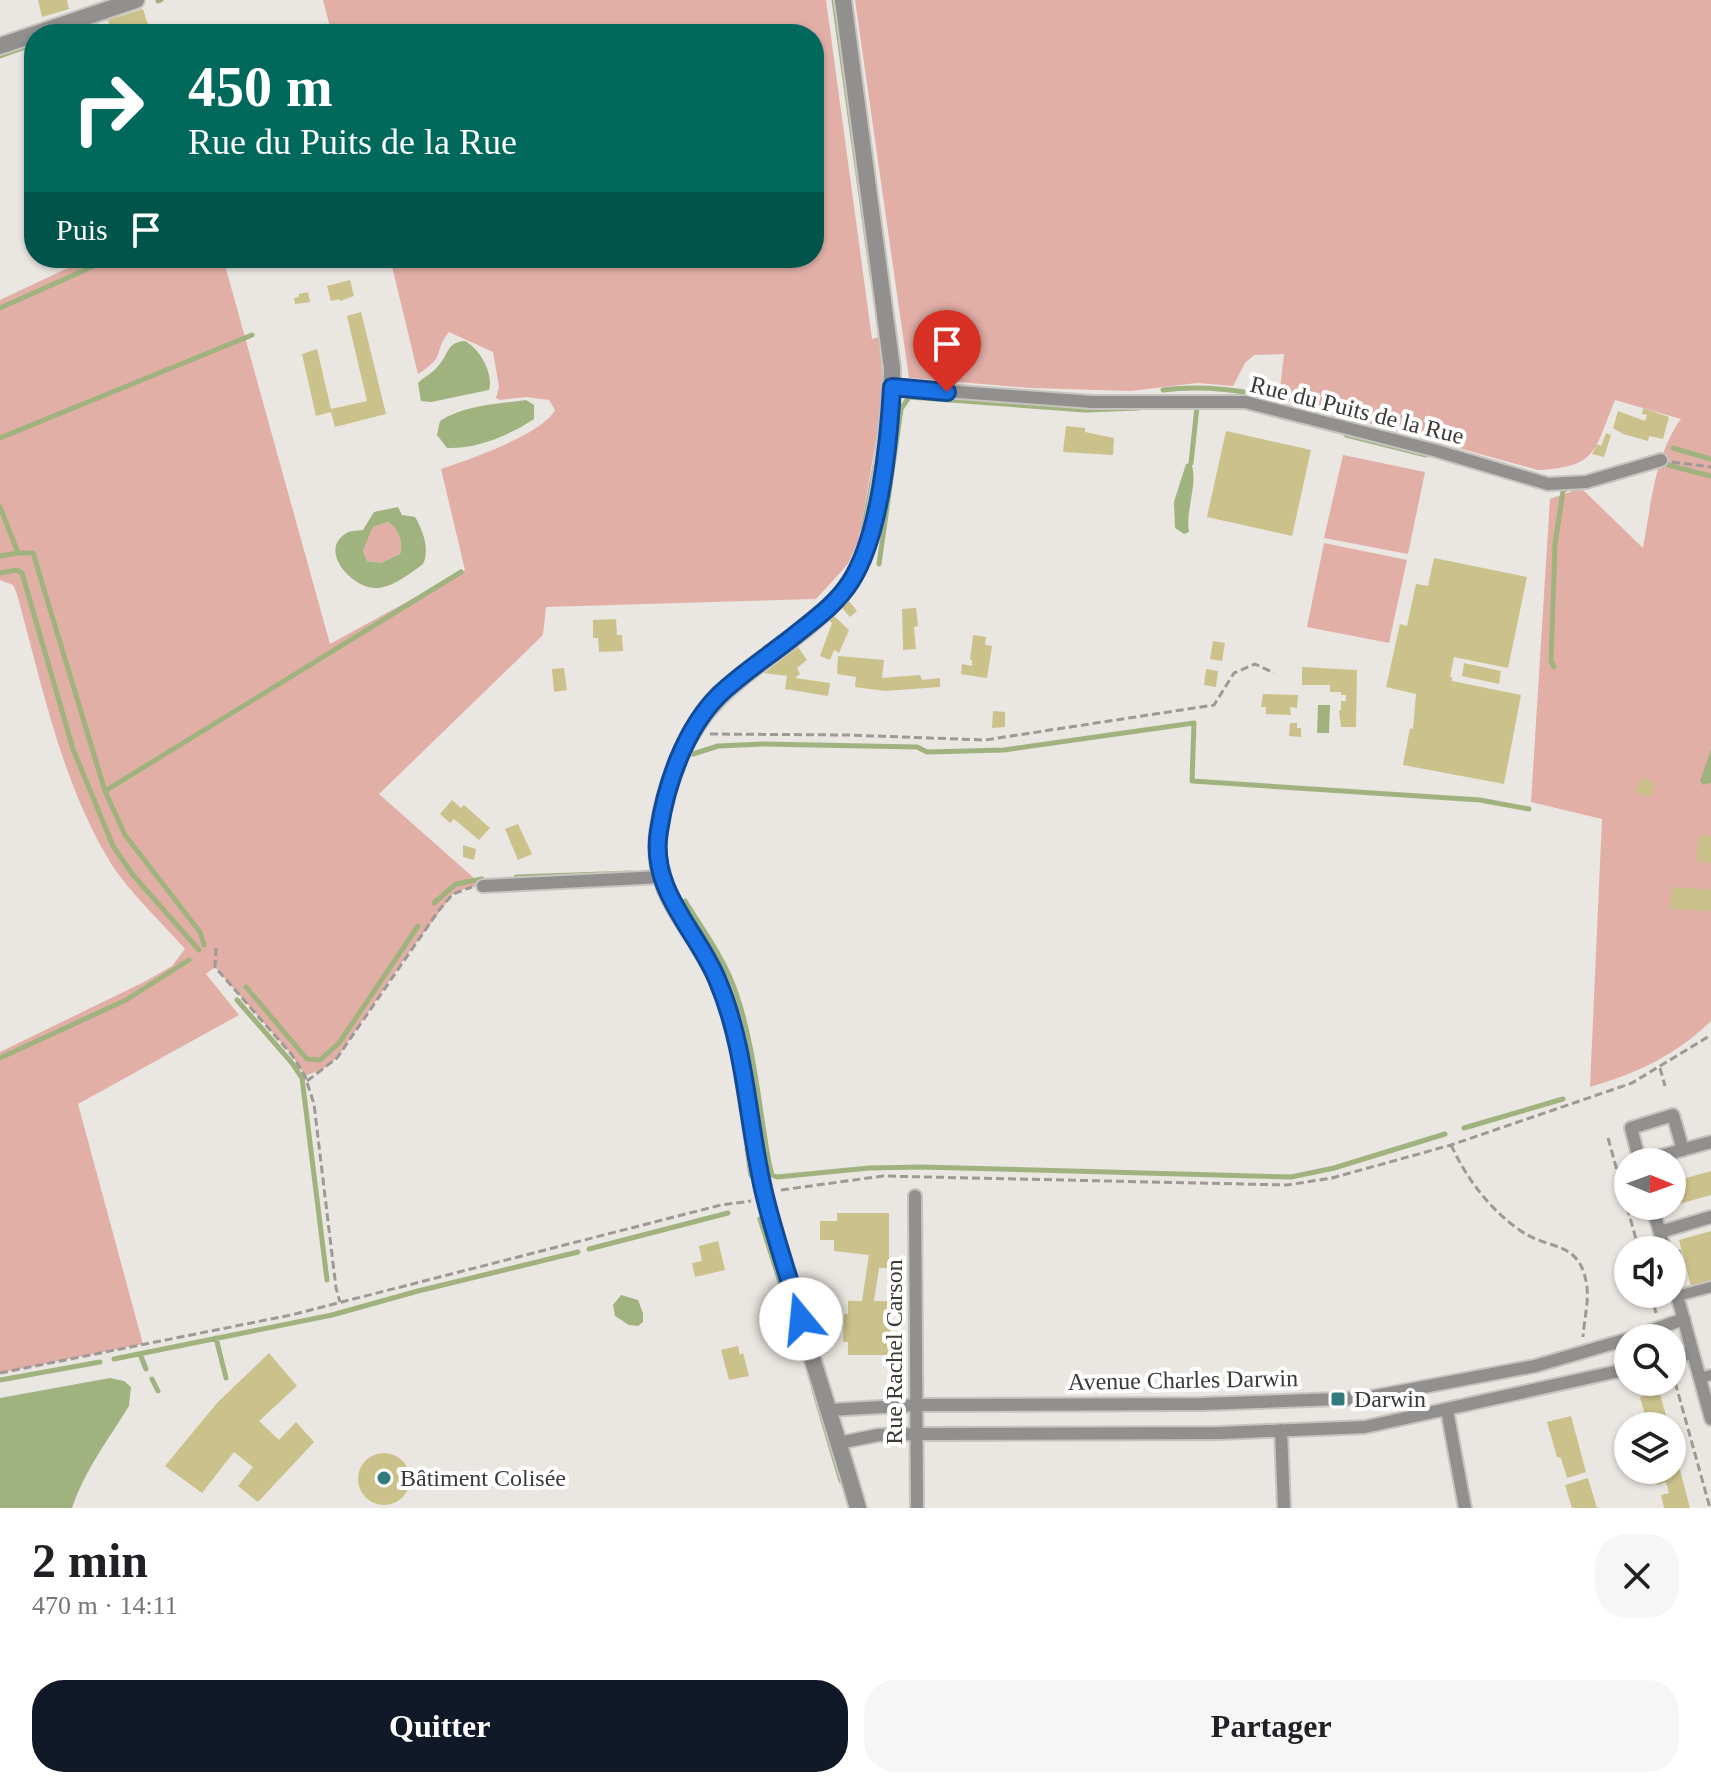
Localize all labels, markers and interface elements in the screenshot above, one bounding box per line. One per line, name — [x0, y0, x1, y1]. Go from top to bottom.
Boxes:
icon: right — [56, 56, 160, 160]
text: 450 m — [188, 56, 333, 118]
text: Rue du Puits de la Rue — [188, 122, 517, 162]
icon: arrive — [124, 208, 168, 252]
text: Puis — [56, 213, 108, 246]
pin — [913, 310, 981, 392]
icon: arrive — [925, 322, 969, 366]
street label: Rue du Puits de la Rue — [1247, 371, 1467, 449]
north arrow — [1614, 1148, 1686, 1220]
map controls — [1614, 1148, 1686, 1484]
button: sound — [1614, 1236, 1686, 1308]
street label: Rue Rachel Carson — [881, 1259, 907, 1445]
position arrow — [759, 1277, 843, 1361]
button: search — [1614, 1324, 1686, 1396]
street label: Avenue Charles Darwin — [1068, 1365, 1298, 1395]
place label: Darwin — [1354, 1386, 1426, 1412]
marker: Darwin — [1329, 1390, 1347, 1408]
button: layers — [1614, 1412, 1686, 1484]
place label: Bâtiment Colisée — [400, 1465, 566, 1491]
marker: Bâtiment Colisée — [375, 1469, 393, 1487]
text: 2 min — [32, 1534, 148, 1587]
button: close — [1595, 1534, 1679, 1618]
text: 470 m · 14:11 — [32, 1591, 178, 1620]
button: Quitter — [32, 1680, 848, 1772]
button: Partager — [864, 1680, 1679, 1772]

